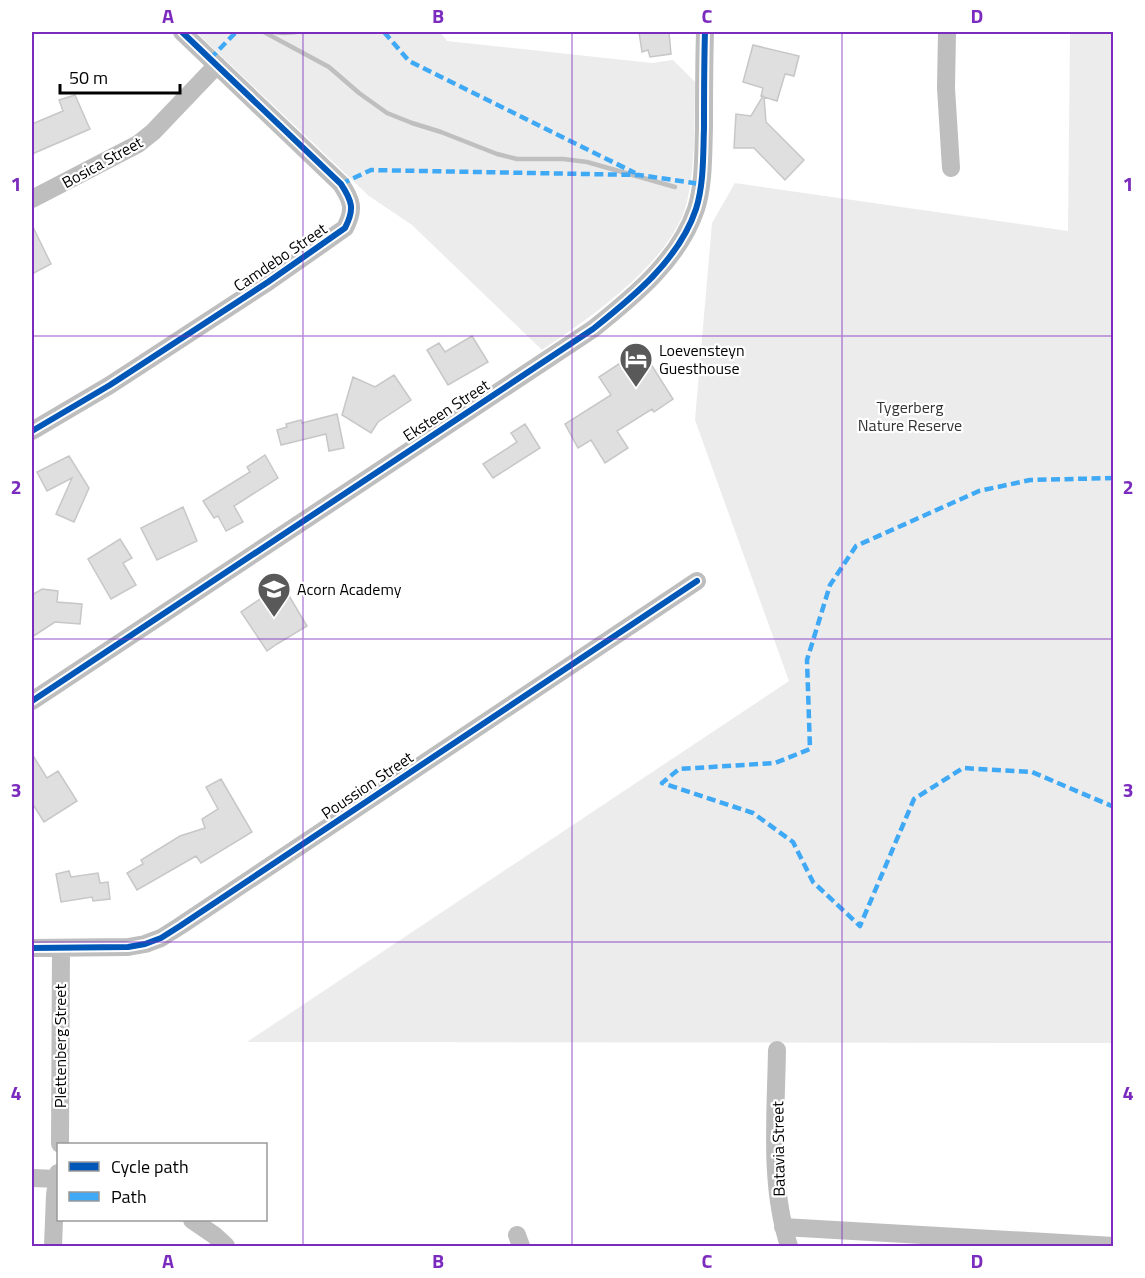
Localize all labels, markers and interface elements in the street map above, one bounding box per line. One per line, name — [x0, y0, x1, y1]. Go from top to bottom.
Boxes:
text: A — [162, 0, 174, 31]
text: B — [432, 0, 444, 31]
text: C — [702, 0, 713, 31]
text: D — [971, 0, 983, 31]
scale bar — [60, 57, 180, 95]
text: 50 m — [69, 64, 108, 91]
street label: Bosica Street — [57, 130, 147, 194]
text: 1 — [10, 168, 22, 199]
text: 1 — [1122, 168, 1134, 199]
street label: Camdebo Street — [228, 217, 332, 297]
place label: Loevensteyn Guesthouse — [659, 338, 745, 380]
hotel icon: Loevensteyn Guesthouse — [618, 341, 654, 388]
street label: Eksteen Street — [398, 373, 494, 447]
park label: Tygerberg Nature Reserve — [858, 395, 962, 437]
text: 2 — [10, 471, 22, 502]
text: 2 — [1122, 471, 1134, 502]
school or university icon: Acorn Academy — [256, 571, 292, 618]
place label: Acorn Academy — [297, 577, 402, 601]
street label: Poussion Street — [316, 745, 418, 825]
text: 3 — [10, 774, 22, 805]
text: 3 — [1122, 774, 1134, 805]
street label: Plettenberg Street — [48, 984, 72, 1108]
text: 4 — [10, 1077, 22, 1108]
text: 4 — [1122, 1077, 1134, 1108]
street label: Batavia Street — [765, 1101, 791, 1197]
legend — [57, 1143, 267, 1221]
text: Cycle path — [111, 1153, 189, 1180]
text: Path — [111, 1183, 147, 1210]
text: A — [162, 1245, 174, 1276]
text: B — [432, 1245, 444, 1276]
text: C — [702, 1245, 713, 1276]
text: D — [971, 1245, 983, 1276]

